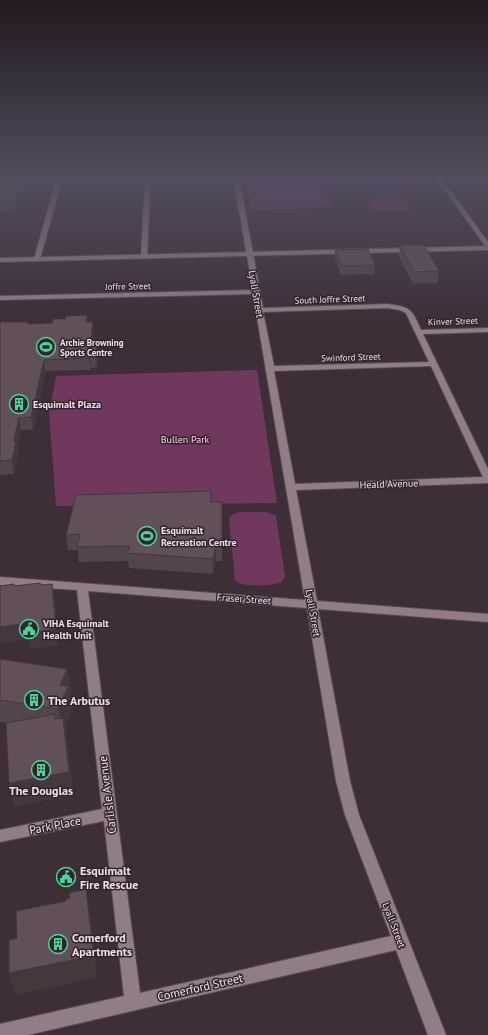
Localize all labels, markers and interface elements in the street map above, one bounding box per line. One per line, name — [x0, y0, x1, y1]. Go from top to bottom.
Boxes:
street label: Lyall Street — [245, 269, 267, 319]
street label: Joffre Street — [104, 280, 151, 292]
street label: South Joffre Street — [294, 292, 366, 306]
street label: Kinver Street — [428, 315, 478, 327]
sports icon: Archie Browning Sports Centre — [35, 336, 57, 358]
place label: Archie Browning Sports Centre — [60, 337, 124, 358]
street label: Swinford Street — [321, 350, 381, 364]
building icon: Esquimalt Plaza — [8, 393, 30, 415]
place label: Esquimalt Plaza — [33, 398, 101, 411]
park label: Bullen Park — [161, 433, 210, 446]
street label: Heald Avenue — [359, 476, 419, 492]
place label: Esquimalt Recreation Centre — [161, 524, 237, 549]
sports icon: Esquimalt Recreation Centre — [136, 525, 158, 547]
street label: Lyall Street — [302, 588, 324, 638]
street label: Fraser Street — [216, 591, 272, 607]
place label: VIHA Esquimalt Health Unit — [42, 617, 109, 642]
public building icon: VIHA Esquimalt Health Unit — [18, 618, 40, 640]
building icon: The Arbutus — [23, 689, 45, 711]
place label: The Arbutus — [48, 693, 110, 708]
street label: Carlisle Avenue — [95, 755, 119, 835]
building icon: The Douglas — [30, 759, 52, 781]
place label: The Douglas — [9, 783, 73, 798]
street label: Park Place — [28, 813, 82, 837]
place label: Esquimalt Fire Rescue — [80, 863, 138, 892]
public building icon: Esquimalt Fire Rescue — [55, 866, 77, 888]
street label: Lyall Street — [379, 900, 409, 950]
place label: Comerford Apartments — [72, 930, 132, 959]
building icon: Comerford Apartments — [47, 933, 69, 955]
street label: Comerford Street — [156, 970, 244, 1004]

